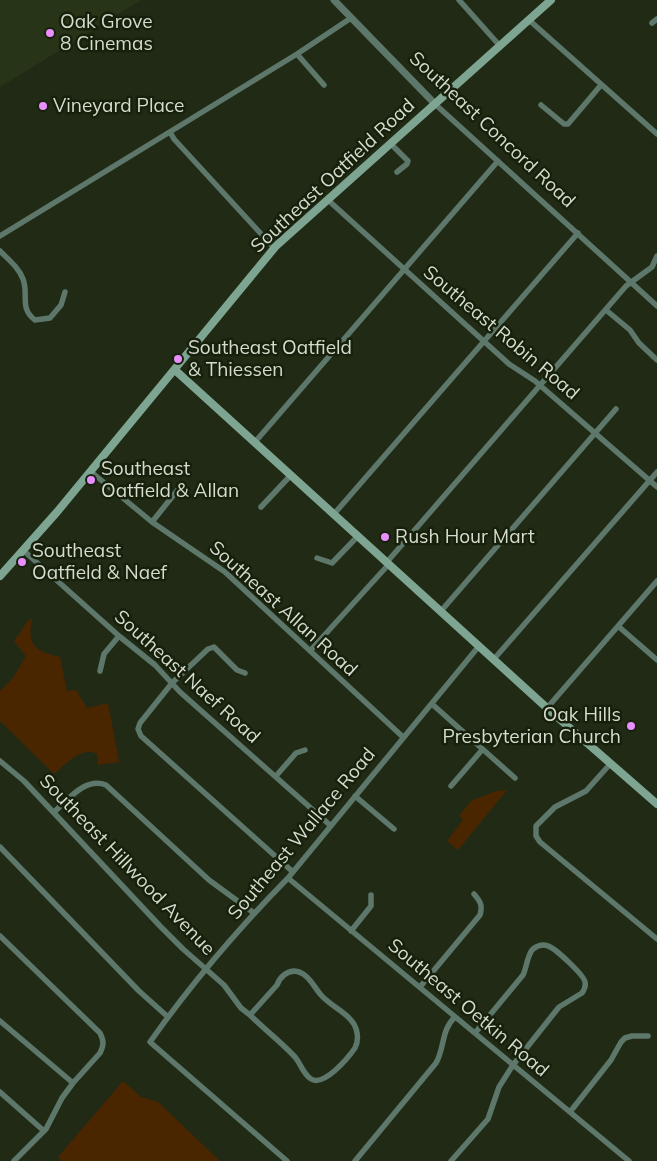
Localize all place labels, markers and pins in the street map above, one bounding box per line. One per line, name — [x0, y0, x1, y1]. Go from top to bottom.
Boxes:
place label: Oak Grove 8 Cinemas — [60, 11, 153, 55]
marker: Oak Grove 8 Cinemas — [44, 27, 56, 39]
place label: Vineyard Place — [53, 95, 184, 117]
marker: Vineyard Place — [37, 100, 49, 112]
place label: Southeast Oatfield & Thiessen — [188, 337, 352, 381]
marker: Southeast Oatfield & Thiessen — [172, 353, 184, 365]
place label: Southeast Oatfield & Allan — [101, 458, 239, 502]
marker: Southeast Oatfield & Allan — [85, 474, 97, 486]
place label: Rush Hour Mart — [395, 526, 535, 548]
marker: Rush Hour Mart — [379, 531, 391, 543]
place label: Southeast Oatfield & Naef — [32, 540, 167, 584]
marker: Southeast Oatfield & Naef — [16, 556, 28, 568]
place label: Oak Hills Presbyterian Church — [443, 704, 621, 748]
marker: Oak Hills Presbyterian Church — [625, 720, 637, 732]

